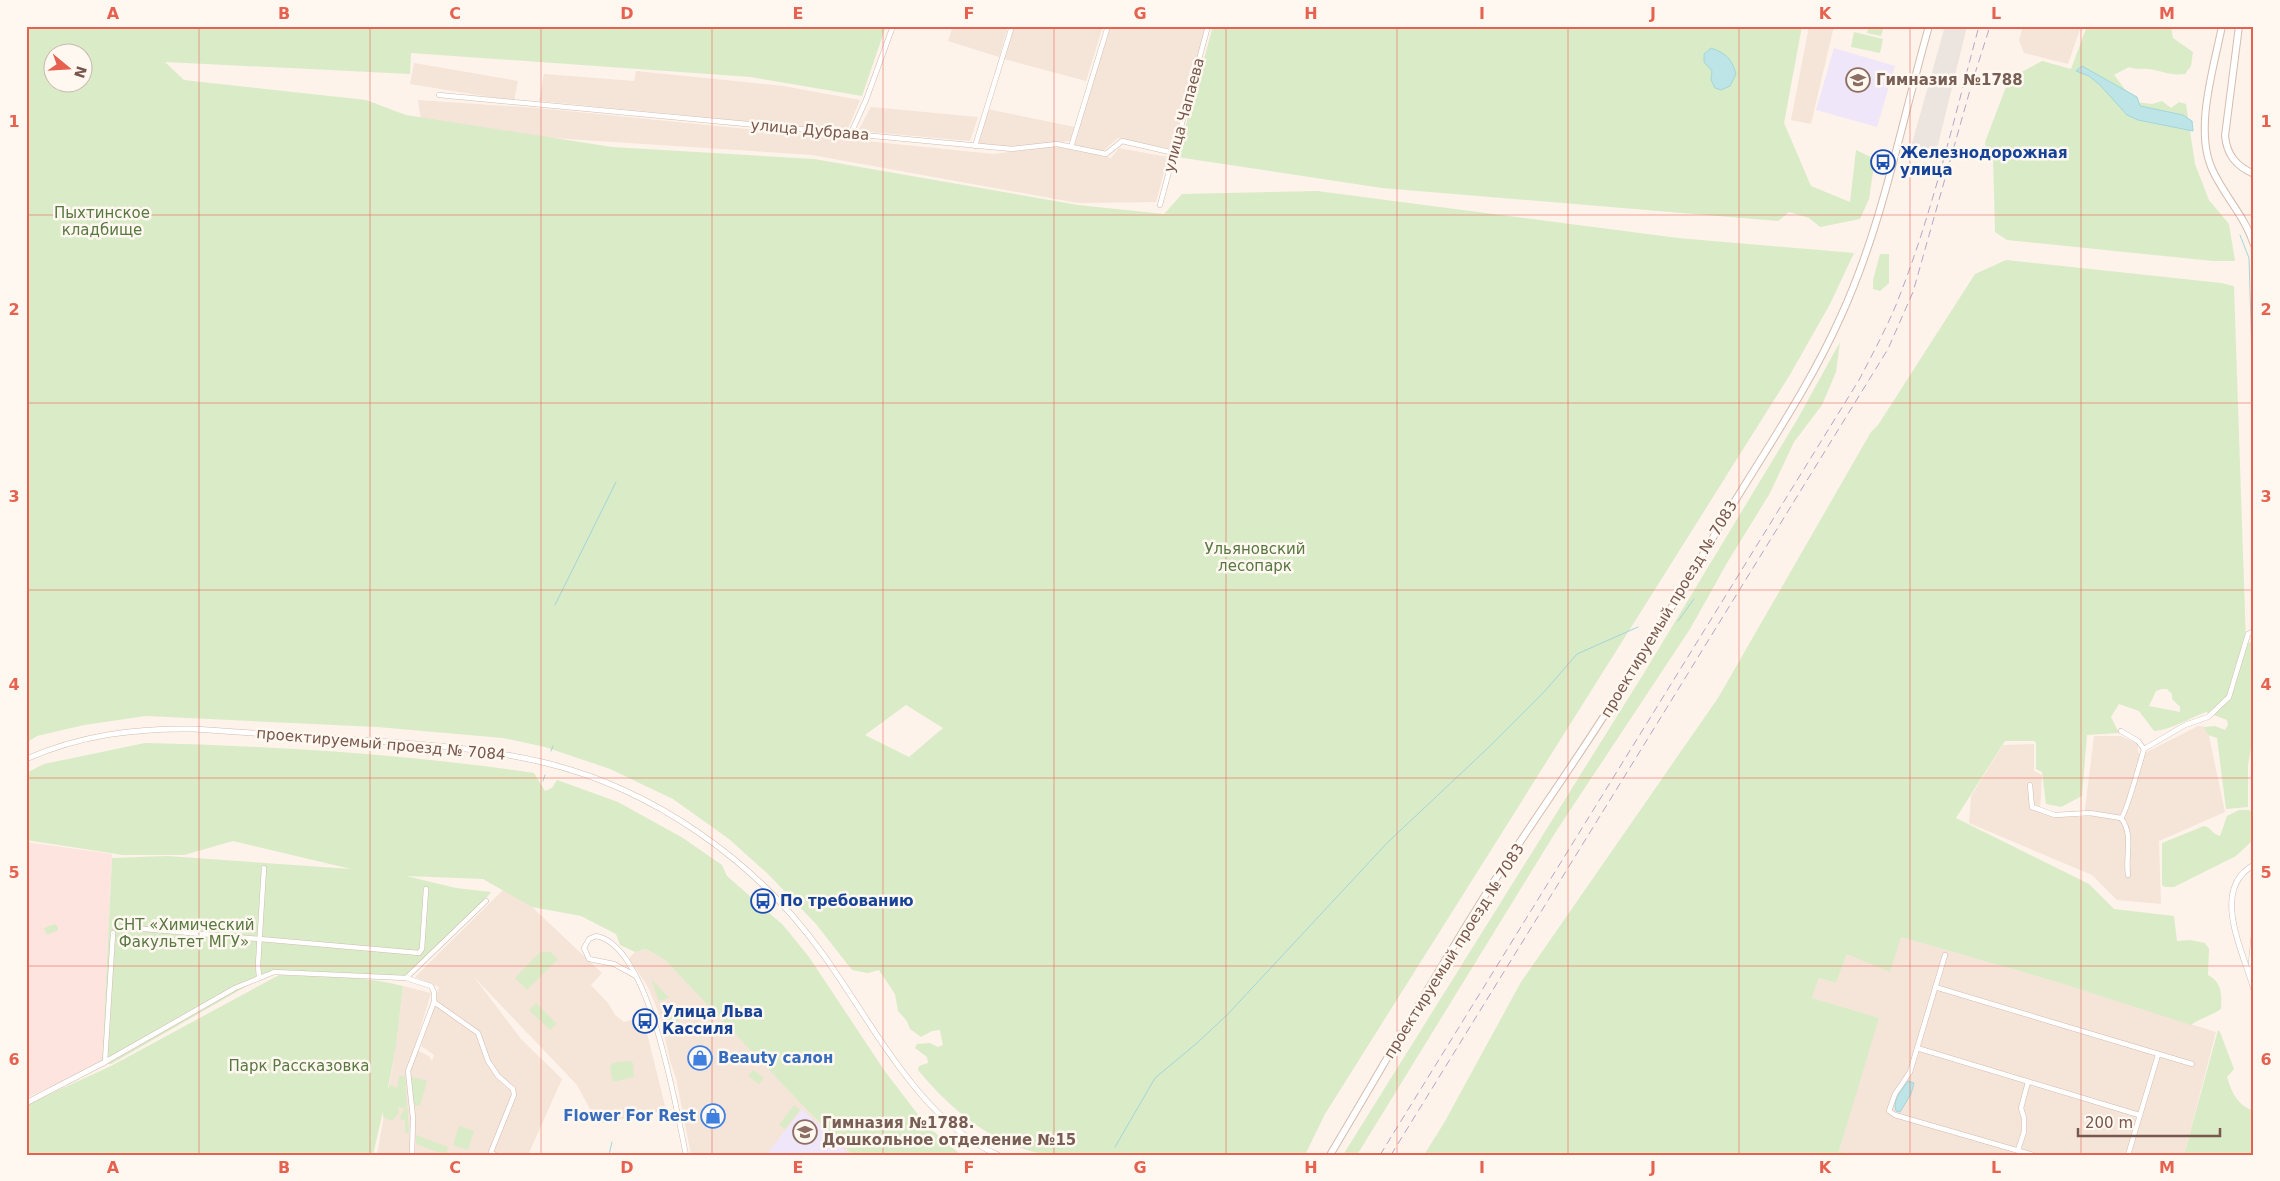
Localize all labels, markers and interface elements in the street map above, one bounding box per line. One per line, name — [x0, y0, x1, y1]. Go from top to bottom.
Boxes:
text: A — [107, 4, 120, 23]
text: B — [278, 4, 290, 23]
text: C — [449, 4, 461, 23]
text: D — [620, 4, 634, 23]
text: E — [793, 4, 803, 23]
text: F — [964, 4, 974, 23]
text: G — [1133, 4, 1147, 23]
text: H — [1304, 4, 1318, 23]
text: I — [1479, 4, 1485, 23]
text: J — [1649, 4, 1656, 23]
text: K — [1819, 4, 1832, 23]
text: L — [1991, 4, 2001, 23]
text: M — [2159, 4, 2175, 23]
north arrow — [42, 42, 92, 92]
street label: улица Чапаева — [1160, 56, 1208, 174]
text: N — [71, 64, 90, 80]
school or university icon: Гимназия №1788 — [1845, 67, 1871, 93]
place label: Гимназия №1788 — [1876, 71, 2023, 89]
text: 1 — [8, 112, 20, 131]
text: 1 — [2260, 112, 2272, 131]
street label: улица Дубрава — [750, 116, 870, 144]
place label: Железнодорожная улица — [1900, 144, 2068, 179]
bus stop icon: Железнодорожная улица — [1870, 149, 1896, 175]
park label: Пыхтинское кладбище — [54, 204, 150, 239]
text: 2 — [8, 300, 20, 319]
text: 2 — [2260, 300, 2272, 319]
text: 3 — [8, 487, 20, 506]
text: 3 — [2260, 487, 2272, 506]
street label: проектируемый проезд № 7083 — [1597, 497, 1741, 721]
park label: Ульяновский лесопарк — [1204, 540, 1306, 575]
text: 4 — [8, 675, 20, 694]
text: 4 — [2260, 675, 2272, 694]
street label: проектируемый проезд № 7084 — [256, 724, 506, 764]
street label: проектируемый проезд № 7083 — [1380, 840, 1528, 1062]
text: 5 — [8, 863, 20, 882]
text: 5 — [2260, 863, 2272, 882]
bus stop icon: По требованию — [750, 888, 776, 914]
place label: По требованию — [780, 892, 914, 910]
park label: СНТ «Химический Факультет МГУ» — [114, 916, 254, 951]
place label: Улица Льва Кассиля — [662, 1003, 763, 1038]
bus stop icon: Улица Льва Кассиля — [632, 1008, 658, 1034]
shop icon: Beauty салон — [687, 1045, 713, 1071]
place label: Beauty салон — [718, 1049, 833, 1067]
text: 6 — [8, 1050, 20, 1069]
text: 6 — [2260, 1050, 2272, 1069]
park label: Парк Рассказовка — [228, 1057, 370, 1075]
shop icon: Flower For Rest — [700, 1103, 726, 1129]
scale bar — [2078, 1106, 2220, 1138]
place label: Flower For Rest — [563, 1107, 696, 1125]
place label: Гимназия №1788. Дошкольное отделение №15 — [822, 1114, 1076, 1149]
text: 200 m — [2085, 1114, 2133, 1132]
school or university icon: Гимназия №1788. Дошкольное отделение №15 — [792, 1119, 818, 1145]
text: A — [107, 1158, 120, 1177]
text: B — [278, 1158, 290, 1177]
text: C — [449, 1158, 461, 1177]
text: D — [620, 1158, 634, 1177]
text: E — [793, 1158, 803, 1177]
text: F — [964, 1158, 974, 1177]
text: G — [1133, 1158, 1147, 1177]
text: H — [1304, 1158, 1318, 1177]
text: I — [1479, 1158, 1485, 1177]
text: J — [1649, 1158, 1656, 1177]
text: K — [1819, 1158, 1832, 1177]
text: L — [1991, 1158, 2001, 1177]
text: M — [2159, 1158, 2175, 1177]

